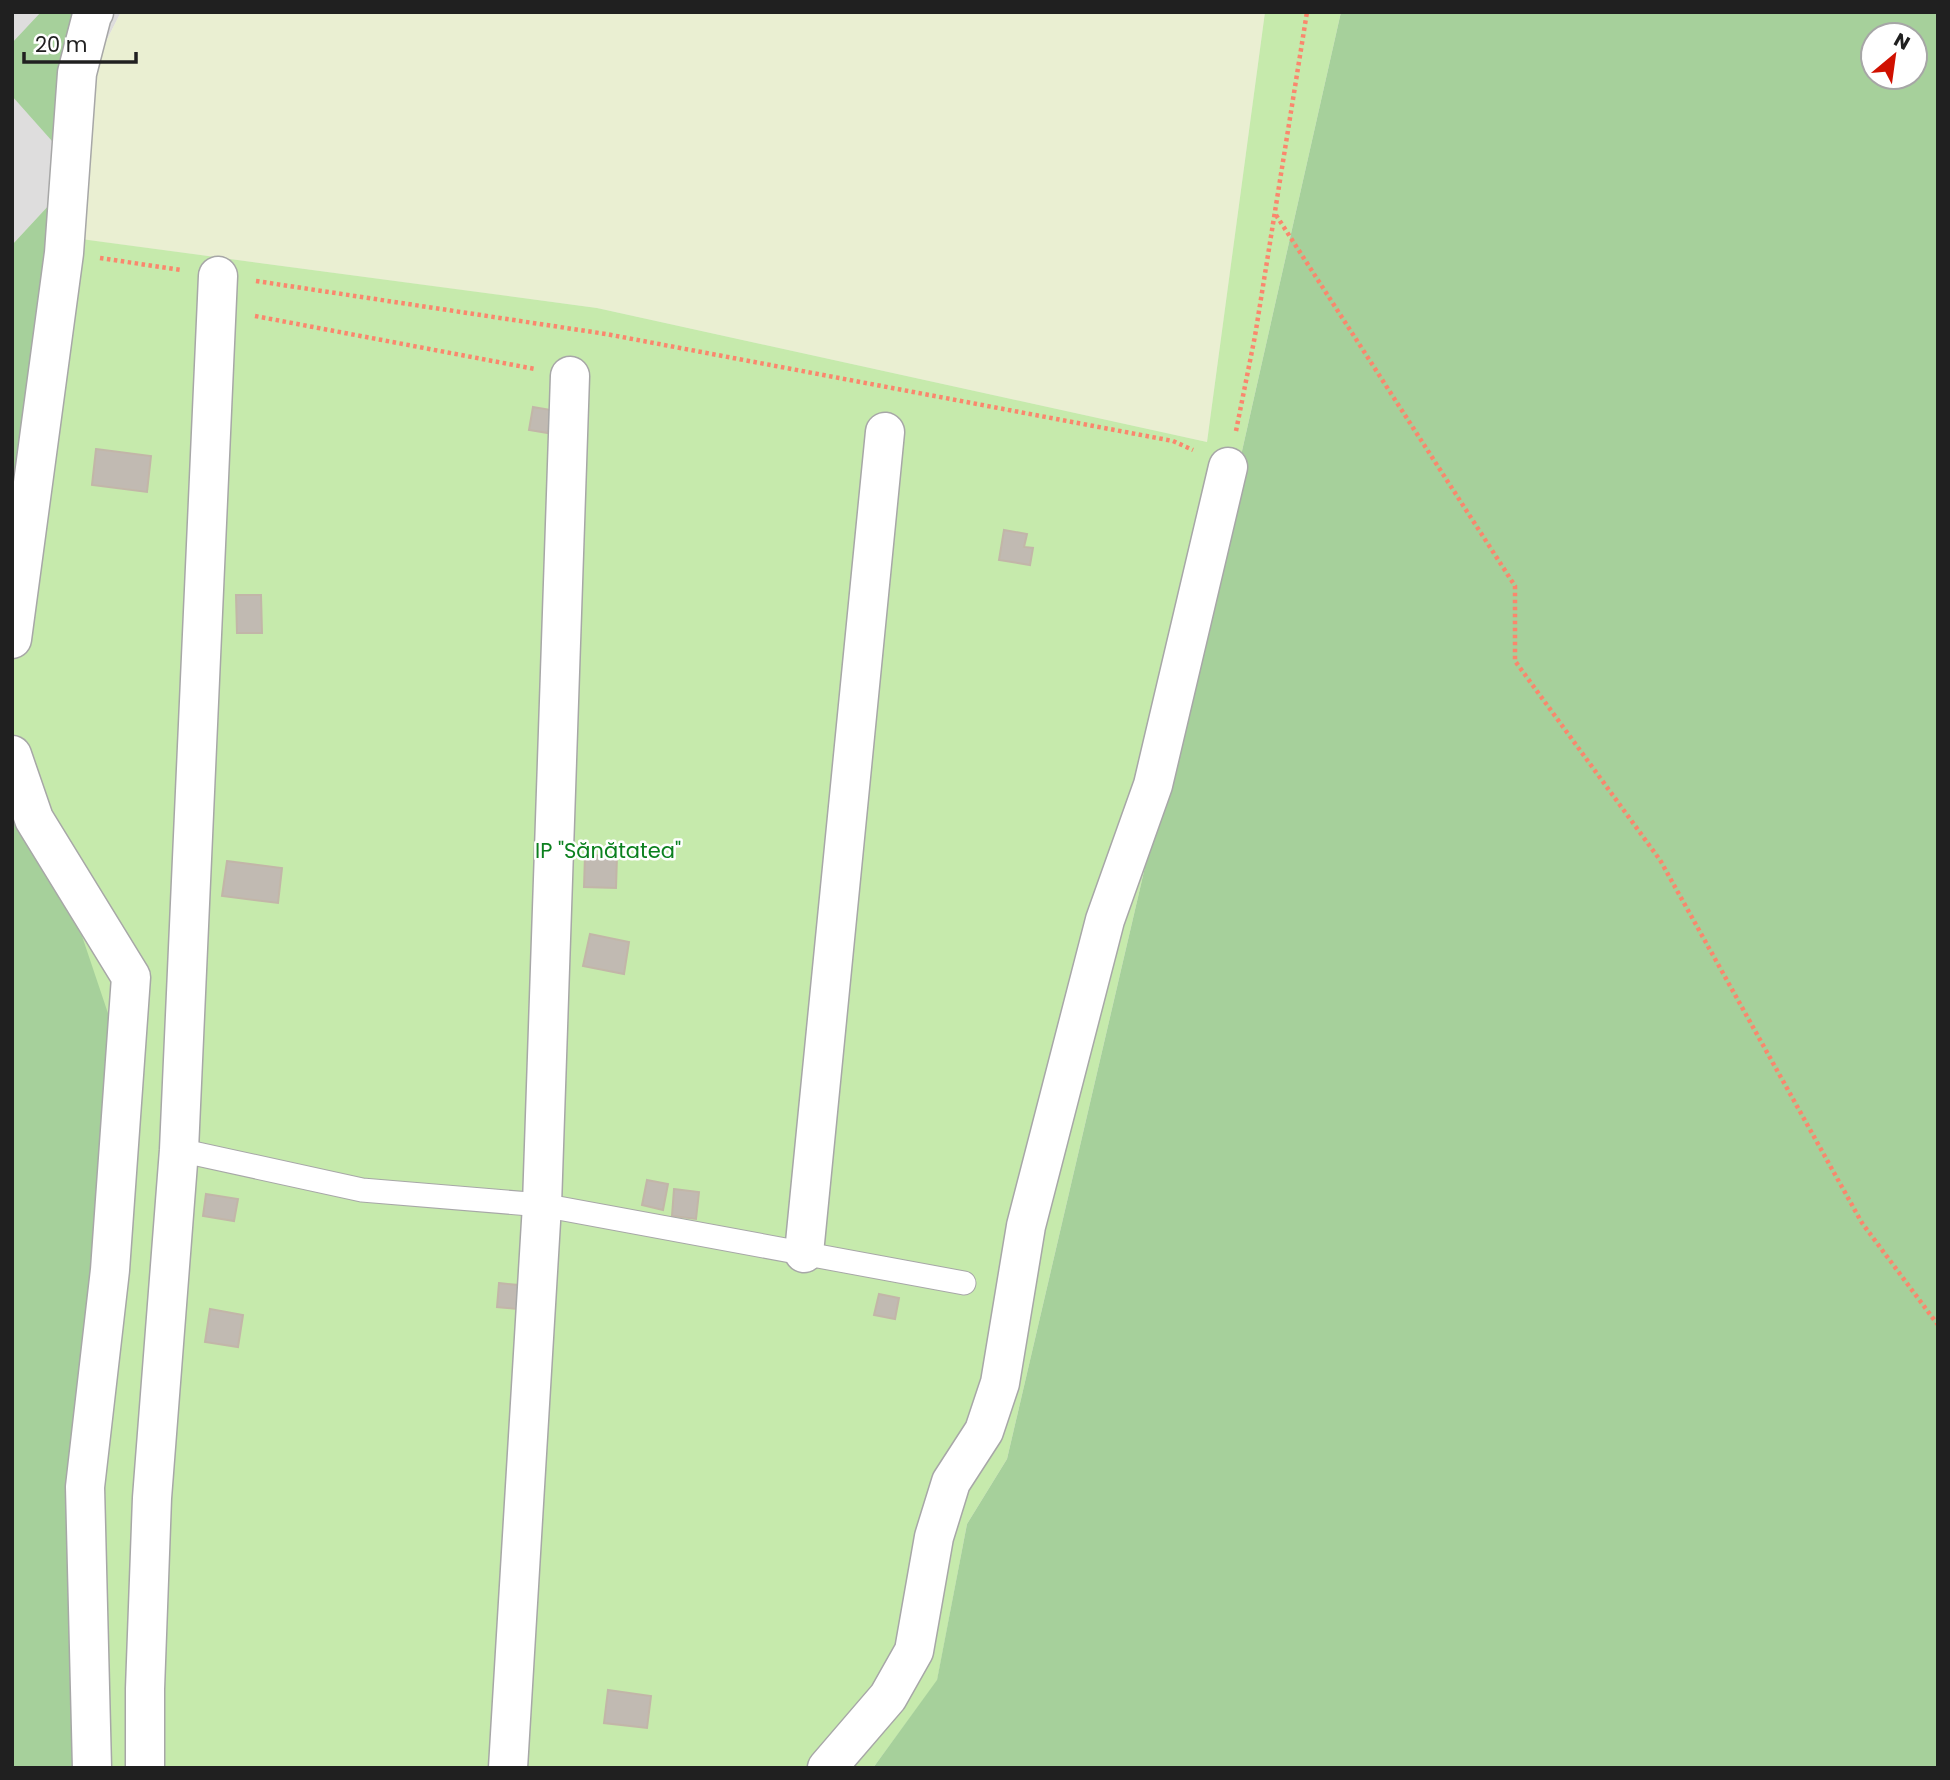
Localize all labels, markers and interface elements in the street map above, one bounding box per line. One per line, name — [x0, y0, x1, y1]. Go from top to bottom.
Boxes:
scale bar — [24, 21, 136, 65]
north arrow — [1859, 21, 1929, 91]
text: N — [1889, 26, 1915, 57]
text: 20 m — [35, 30, 88, 59]
park label: IP "Sănătatea" — [535, 836, 681, 865]

